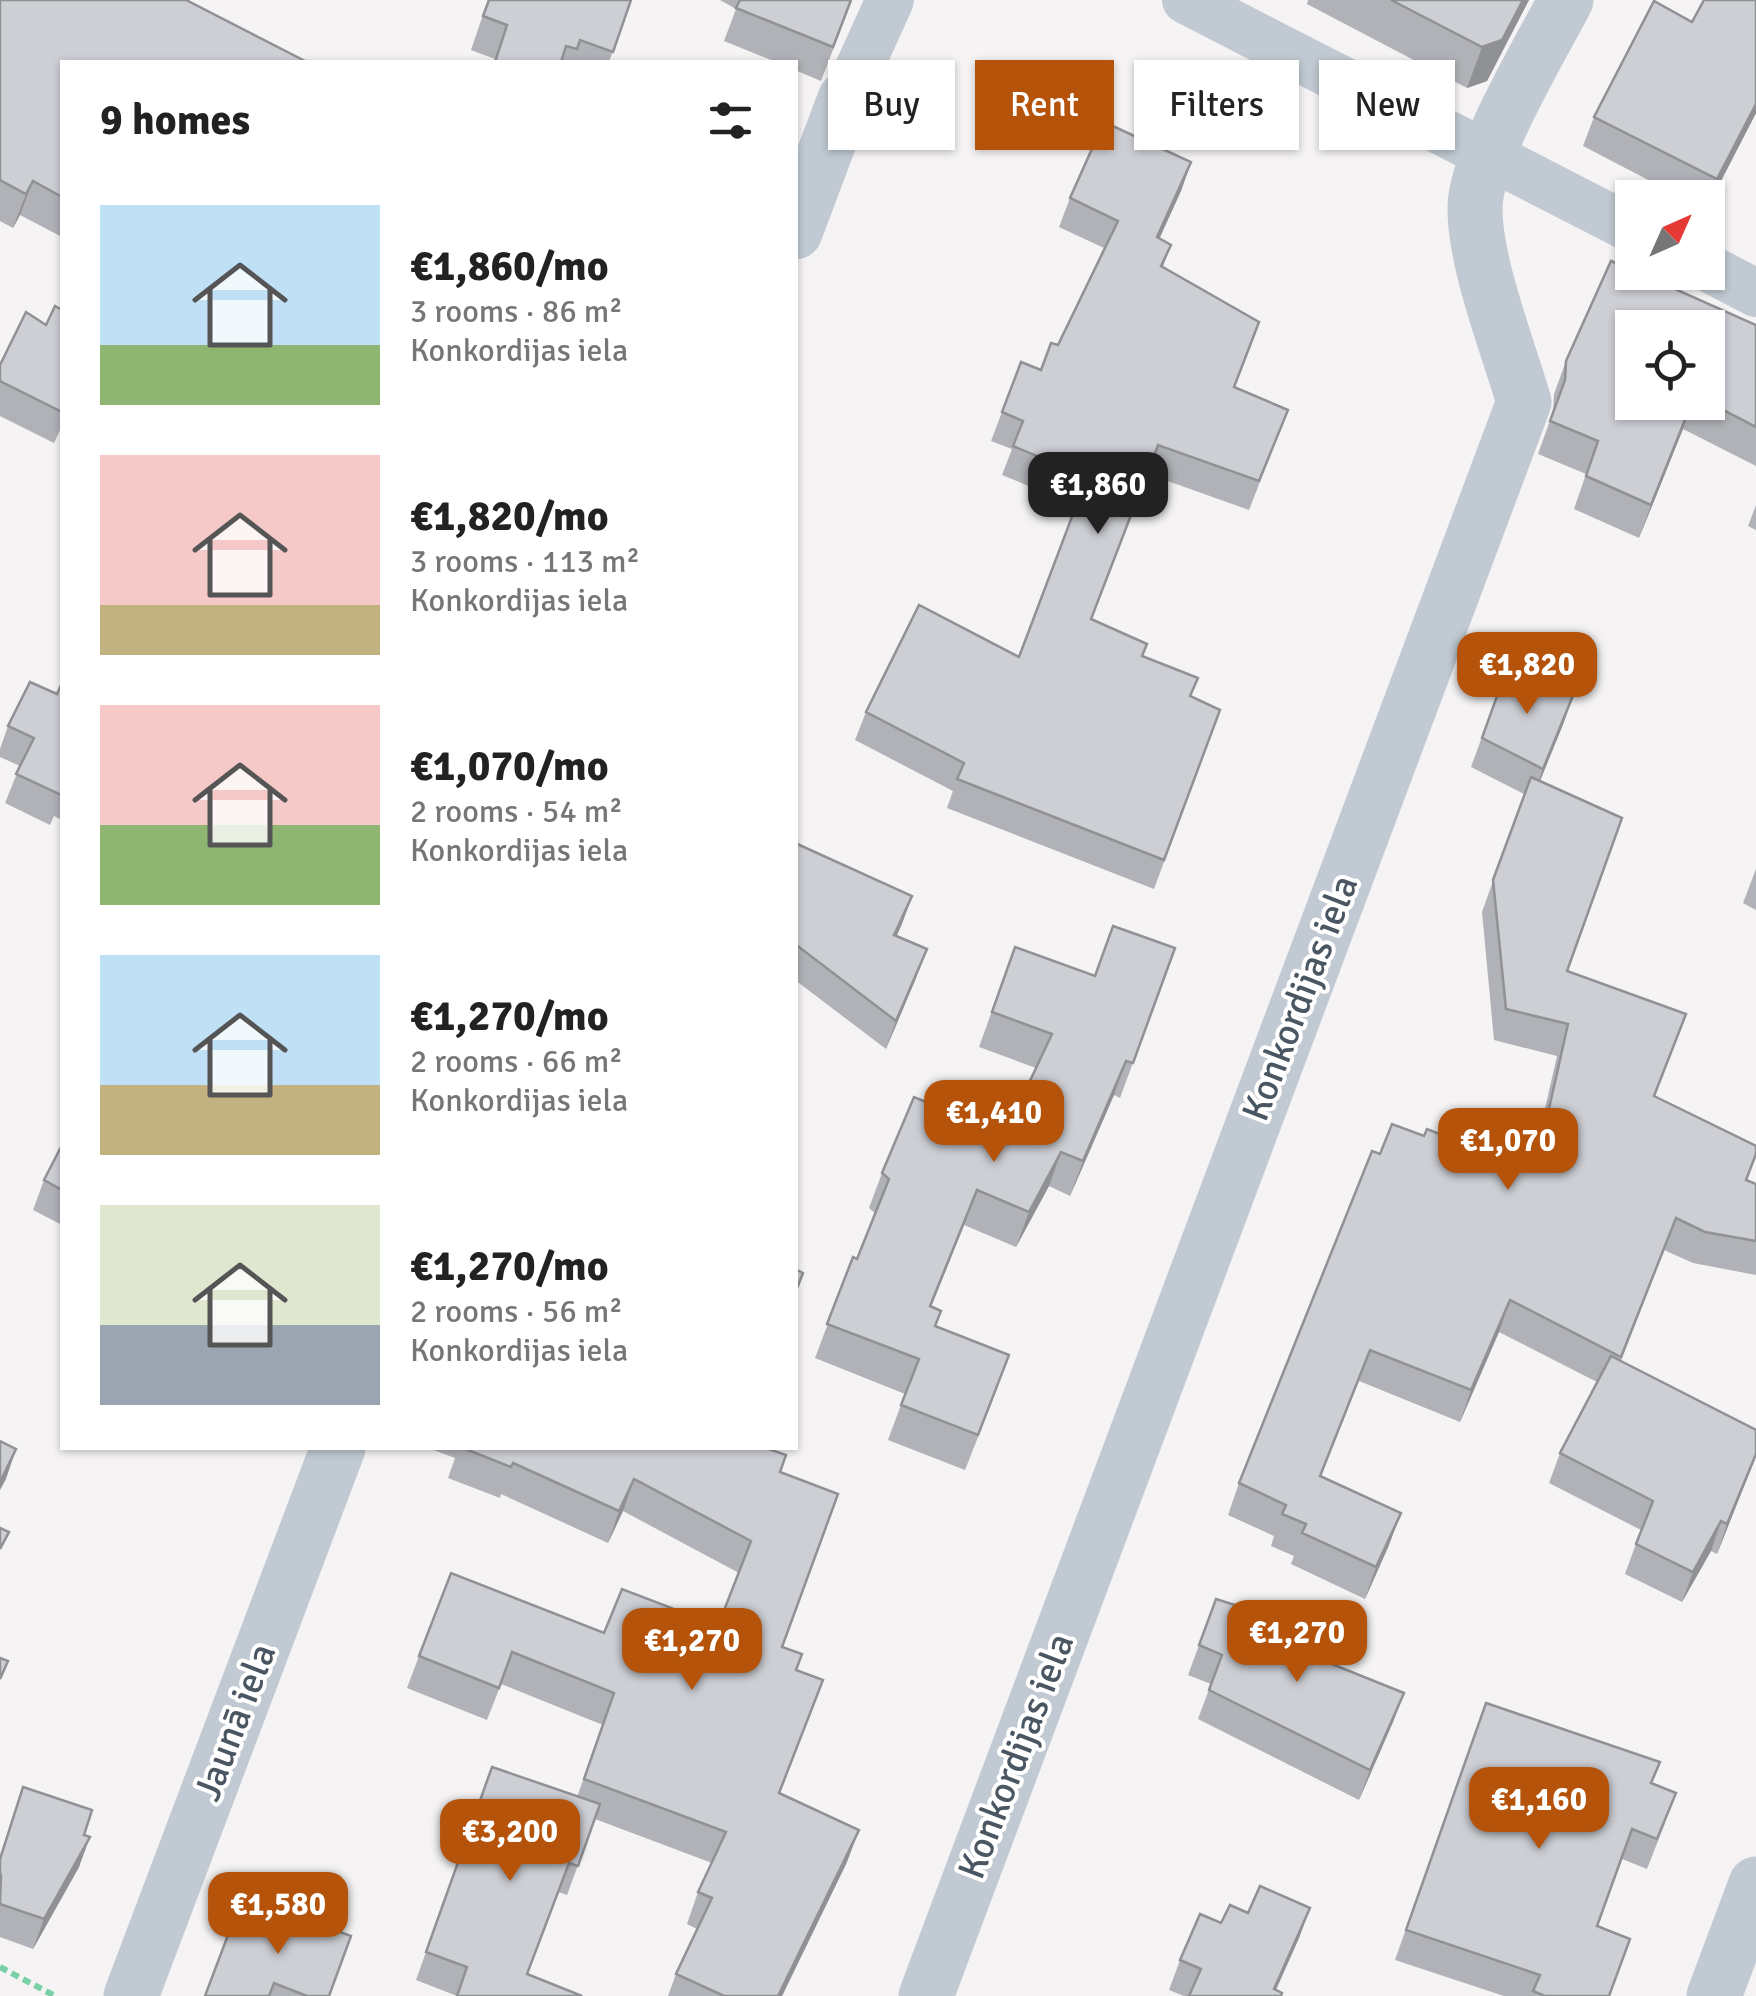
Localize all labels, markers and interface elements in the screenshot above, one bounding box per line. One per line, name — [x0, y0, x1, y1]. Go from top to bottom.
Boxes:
chip: Buy — [828, 60, 955, 150]
chip: Rent — [975, 60, 1114, 150]
chip: Filters — [1134, 60, 1299, 150]
chip: New — [1319, 60, 1455, 150]
icon: filters — [703, 93, 758, 148]
text: 9 homes — [100, 95, 250, 146]
north arrow — [1615, 180, 1725, 290]
map controls — [1615, 180, 1725, 420]
text: €1,860/mo — [410, 241, 609, 292]
icon: home — [180, 245, 300, 365]
text: 3 rooms · 86 m² — [410, 292, 623, 331]
button: locate — [1615, 310, 1725, 420]
text: Konkordijas iela — [410, 331, 628, 370]
pin: €1,860 — [1017, 452, 1179, 537]
text: €1,860 — [1050, 465, 1146, 504]
text: €1,820/mo — [410, 491, 609, 542]
icon: home — [180, 495, 300, 615]
text: 3 rooms · 113 m² — [410, 542, 640, 581]
text: Konkordijas iela — [410, 581, 628, 620]
pin: €1,820 — [1446, 632, 1608, 717]
text: €1,820 — [1479, 645, 1575, 684]
text: €1,070/mo — [410, 741, 609, 792]
icon: home — [180, 745, 300, 865]
text: 2 rooms · 54 m² — [410, 792, 623, 831]
text: Konkordijas iela — [410, 831, 628, 870]
street label: Konkordijas iela — [1232, 869, 1368, 1127]
text: €1,270/mo — [410, 991, 609, 1042]
icon: home — [180, 995, 300, 1115]
text: 2 rooms · 66 m² — [410, 1042, 623, 1081]
pin: €1,410 — [913, 1080, 1075, 1165]
text: Konkordijas iela — [410, 1081, 628, 1120]
text: €1,410 — [946, 1093, 1042, 1132]
pin: €1,070 — [1427, 1108, 1589, 1193]
text: €1,070 — [1460, 1121, 1556, 1160]
text: €1,270/mo — [410, 1241, 609, 1292]
icon: home — [180, 1245, 300, 1365]
text: 2 rooms · 56 m² — [410, 1292, 623, 1331]
text: Konkordijas iela — [410, 1331, 628, 1370]
pin: €1,270 — [1216, 1600, 1378, 1685]
pin: €1,270 — [611, 1608, 773, 1693]
text: €1,270 — [1249, 1613, 1345, 1652]
text: €1,270 — [644, 1621, 740, 1660]
street label: Konkordijas iela — [948, 1627, 1084, 1885]
street label: Jaunā iela — [184, 1637, 286, 1807]
pin: €1,160 — [1458, 1767, 1620, 1852]
text: €1,160 — [1491, 1780, 1587, 1819]
pin: €3,200 — [429, 1799, 591, 1884]
text: €3,200 — [462, 1812, 558, 1851]
pin: €1,580 — [197, 1872, 359, 1957]
text: €1,580 — [230, 1885, 326, 1924]

